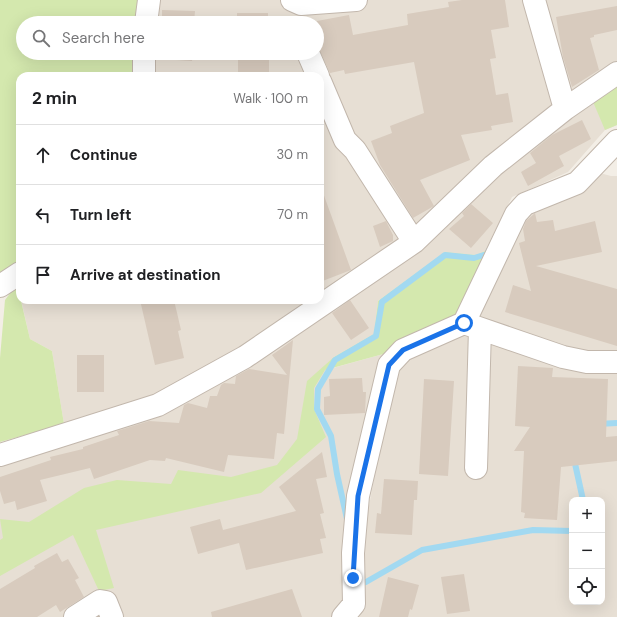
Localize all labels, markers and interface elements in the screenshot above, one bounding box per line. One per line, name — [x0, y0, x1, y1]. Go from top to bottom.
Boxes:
search box — [16, 16, 324, 60]
icon: search — [30, 27, 52, 49]
text: Search here — [62, 28, 145, 48]
text: 2 min — [32, 87, 77, 109]
text: Walk · 100 m — [233, 90, 308, 107]
icon: ahead — [32, 144, 54, 166]
text: Continue — [70, 145, 138, 165]
text: 30 m — [276, 146, 308, 163]
icon: left — [32, 204, 54, 226]
text: Turn left — [70, 205, 131, 225]
text: 70 m — [277, 206, 308, 223]
icon: arrive — [32, 264, 54, 286]
text: Arrive at destination — [70, 265, 221, 285]
route start — [455, 314, 473, 332]
map controls — [569, 497, 605, 605]
button: + — [569, 497, 605, 533]
button: − — [569, 533, 605, 569]
route end — [344, 569, 362, 587]
button: locate — [569, 569, 605, 605]

